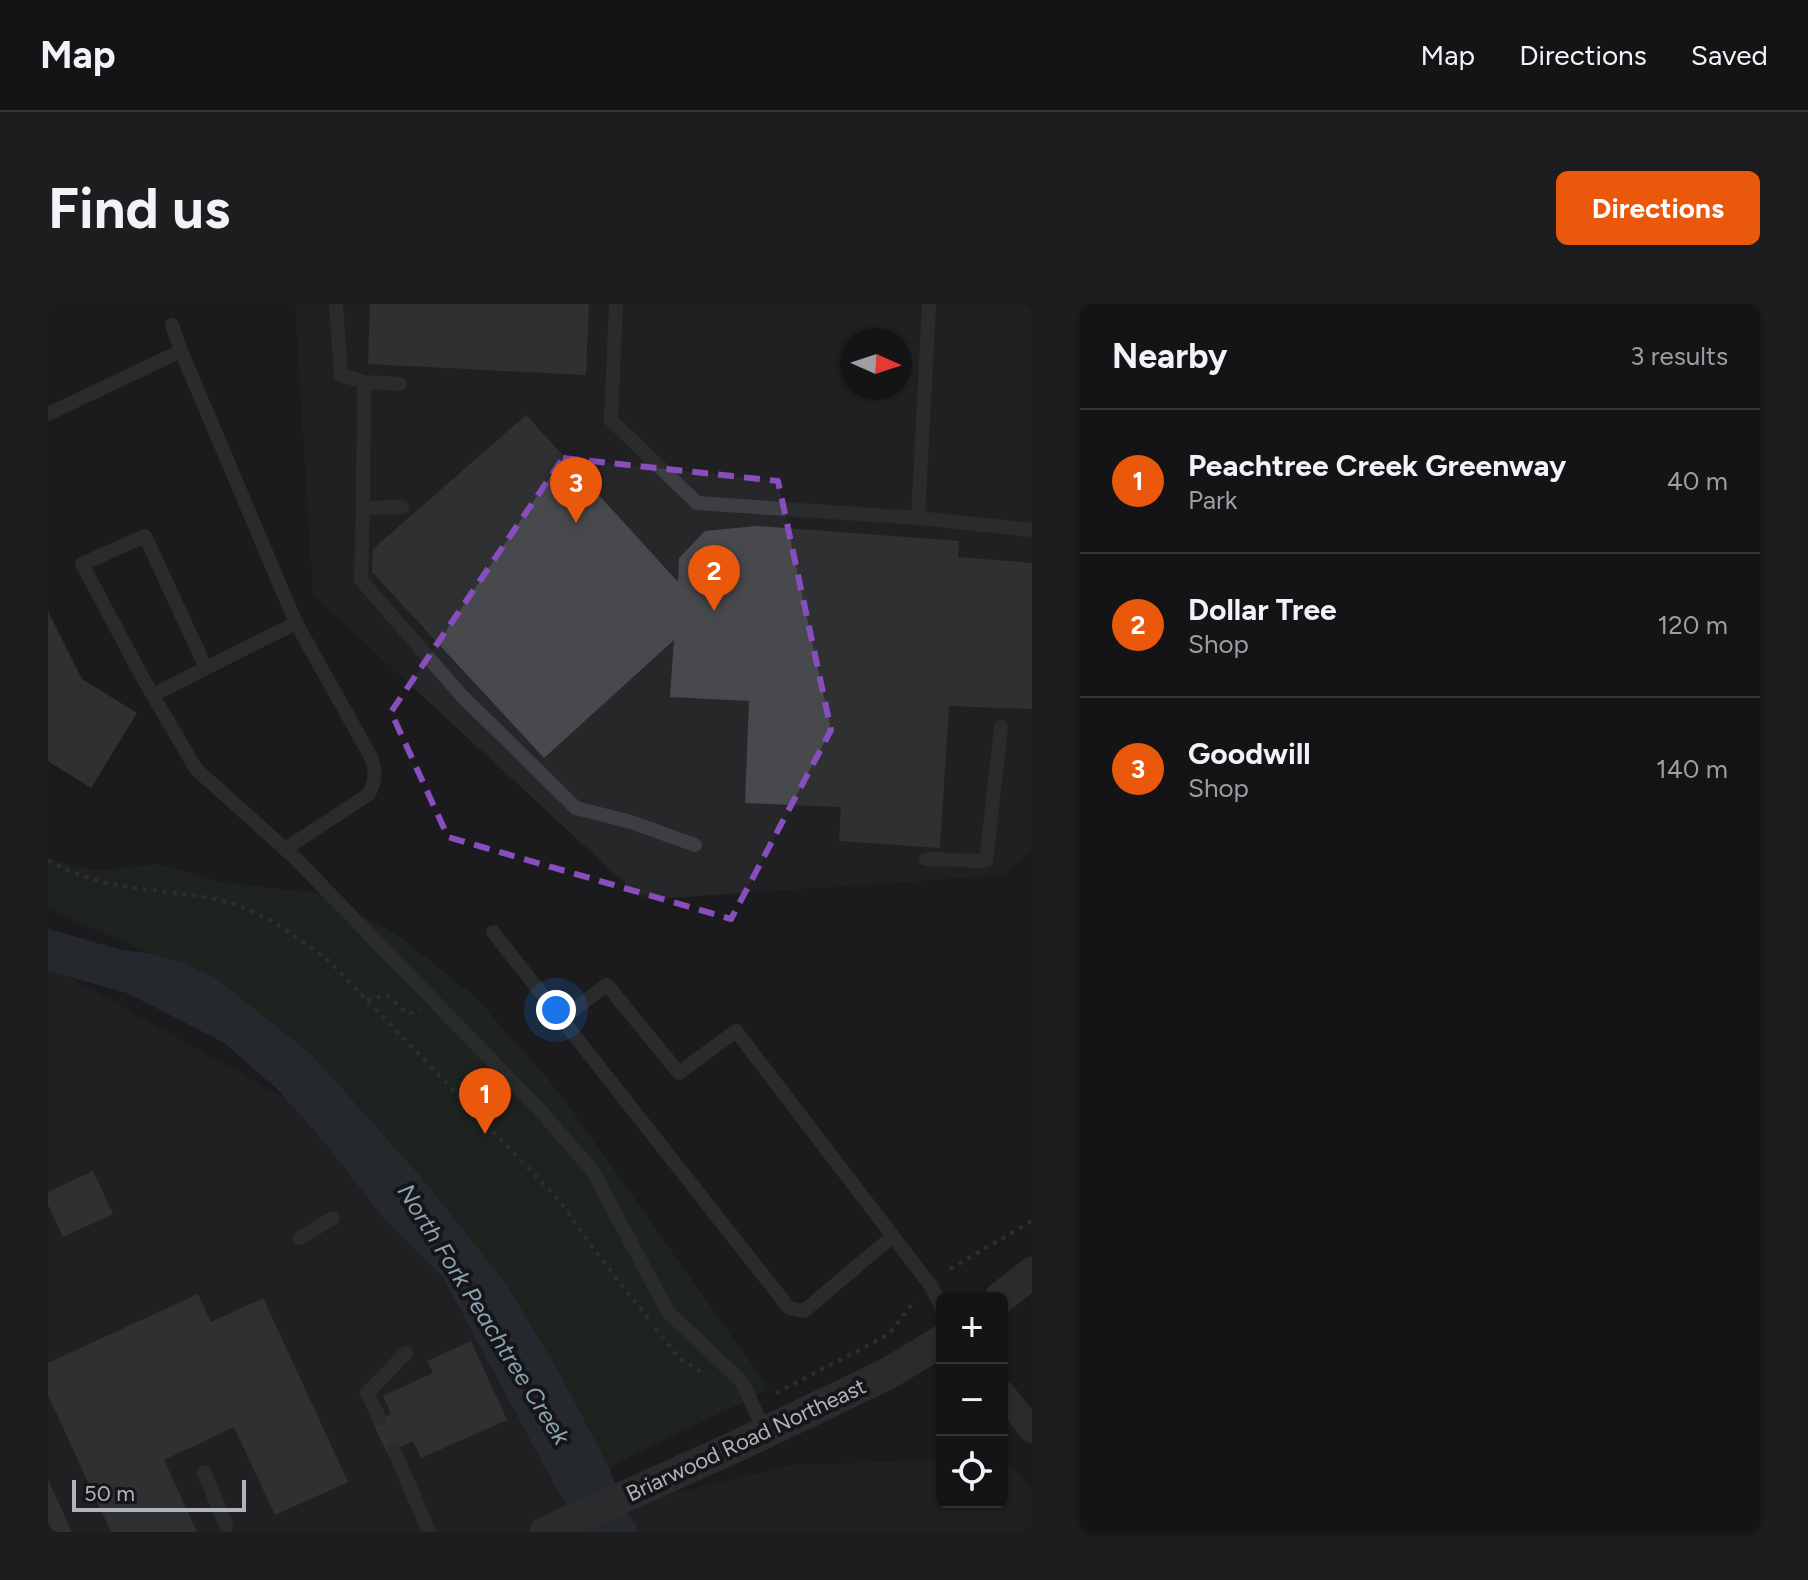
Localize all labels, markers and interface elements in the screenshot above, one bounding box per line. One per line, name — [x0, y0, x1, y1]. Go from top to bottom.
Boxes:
text: Map — [40, 32, 116, 78]
text: Map — [1421, 38, 1475, 72]
text: Directions — [1519, 38, 1647, 72]
text: Saved — [1691, 38, 1768, 72]
button: Directions — [1556, 171, 1760, 245]
text: Find us — [48, 175, 230, 242]
north arrow — [840, 328, 912, 400]
text: Nearby — [1112, 336, 1227, 377]
text: 3 results — [1630, 340, 1728, 372]
text: Peachtree Creek Greenway — [1188, 447, 1566, 484]
pin: 3 — [550, 457, 602, 523]
text: 1 — [1133, 465, 1143, 497]
text: 40 m — [1667, 465, 1728, 497]
text: Park — [1188, 484, 1237, 516]
pin: 2 — [688, 545, 740, 611]
text: Dollar Tree — [1188, 591, 1337, 628]
text: 2 — [1130, 609, 1146, 641]
text: 120 m — [1658, 609, 1728, 641]
text: Shop — [1188, 628, 1249, 660]
text: Goodwill — [1188, 735, 1311, 772]
text: 3 — [1131, 753, 1145, 785]
text: 140 m — [1656, 753, 1728, 785]
text: Shop — [1188, 772, 1249, 804]
your location — [536, 990, 576, 1030]
pin: 1 — [459, 1068, 511, 1134]
water label: North Fork Peachtree Creek — [392, 1178, 577, 1451]
map controls — [936, 1292, 1008, 1508]
button: + — [936, 1292, 1008, 1364]
button: − — [936, 1364, 1008, 1436]
street label: Briarwood Road Northeast — [622, 1373, 870, 1507]
button: locate — [936, 1436, 1008, 1508]
scale bar — [72, 1476, 246, 1512]
text: 50 m — [84, 1480, 135, 1507]

